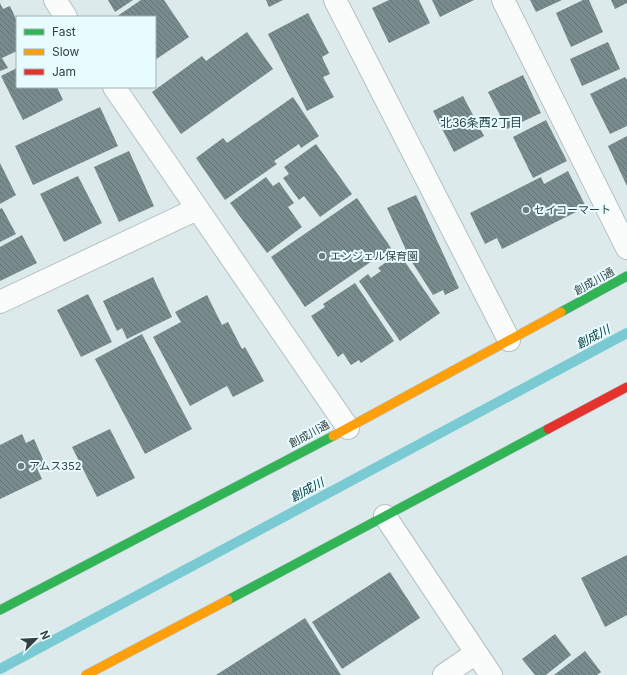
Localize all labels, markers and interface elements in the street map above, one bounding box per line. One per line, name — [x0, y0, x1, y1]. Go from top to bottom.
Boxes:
legend — [16, 16, 156, 88]
text: Fast — [52, 24, 76, 39]
text: Slow — [52, 44, 80, 59]
text: Jam — [52, 64, 76, 79]
district label: 北36条西2丁目 — [440, 115, 522, 130]
place label: セイコーマート — [534, 203, 611, 217]
marker: セイコーマート — [521, 205, 531, 215]
place label: エンジェル保育園 — [330, 249, 418, 263]
marker: エンジェル保育園 — [317, 251, 327, 261]
street label: 創成川通 — [571, 264, 617, 298]
water label: 創成川 — [573, 321, 614, 352]
street label: 創成川通 — [286, 417, 332, 451]
place label: アムス352 — [29, 459, 81, 473]
marker: アムス352 — [16, 461, 26, 471]
water label: 創成川 — [287, 474, 328, 505]
north arrow — [16, 619, 56, 659]
text: N — [37, 628, 53, 642]

